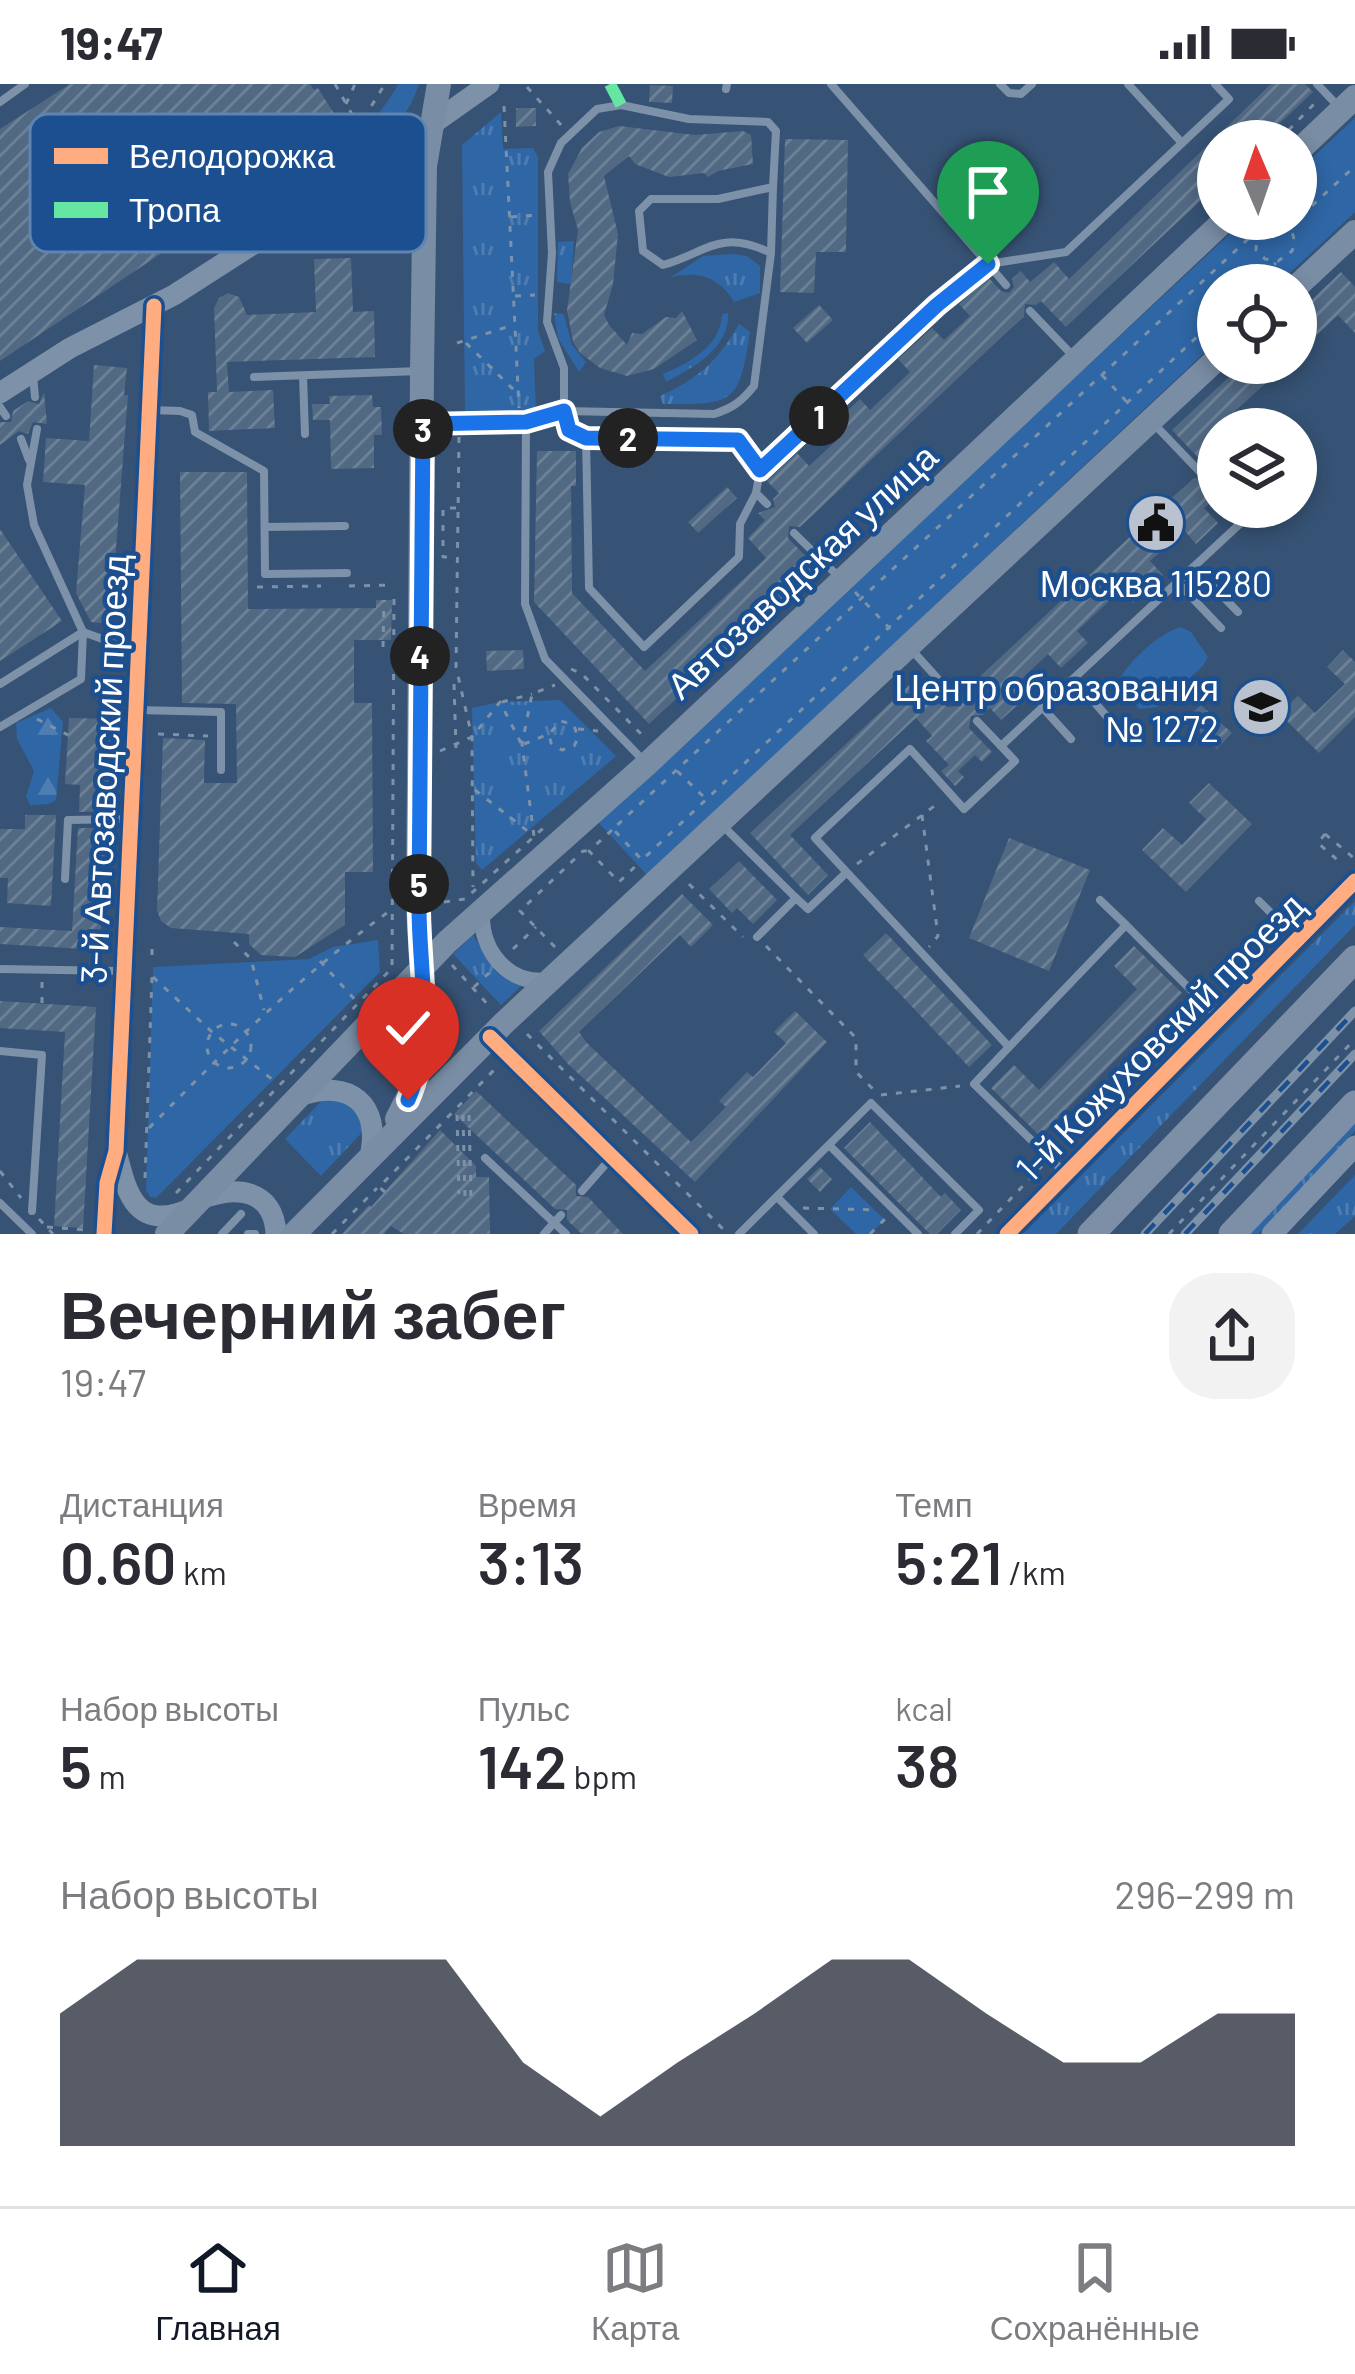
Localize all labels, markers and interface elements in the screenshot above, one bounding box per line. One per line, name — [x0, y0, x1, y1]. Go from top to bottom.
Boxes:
text: 19:47 — [60, 15, 163, 69]
legend — [30, 114, 426, 252]
north arrow — [1197, 120, 1317, 240]
map controls — [1197, 120, 1317, 528]
text: Велодорожка — [129, 135, 336, 175]
pin — [937, 141, 1039, 264]
icon: arrive — [955, 159, 1021, 225]
text: Тропа — [129, 189, 221, 229]
button: locate — [1197, 264, 1317, 384]
pin: 1 — [789, 386, 849, 446]
text: 1 — [813, 396, 825, 436]
pin: 3 — [393, 399, 453, 459]
pin: 2 — [598, 408, 658, 468]
button: layers — [1197, 408, 1317, 528]
text: 3 — [414, 409, 432, 449]
text: 2 — [619, 418, 637, 458]
street label: Автозаводская улица — [657, 433, 946, 707]
public building icon: Москва 115280 — [1125, 492, 1187, 554]
street label: 3-й Автозаводский проезд — [70, 553, 137, 985]
place label: Москва 115280 — [1040, 561, 1272, 604]
pin: 4 — [390, 626, 450, 686]
text: 4 — [410, 636, 430, 676]
place label: Центр образования № 1272 — [894, 665, 1219, 749]
school or university icon: Центр образования № 1272 — [1230, 676, 1292, 738]
pin: 5 — [389, 854, 449, 914]
text: 5 — [410, 864, 428, 904]
street label: 1-й Кожуховский проезд — [1006, 883, 1313, 1190]
pin — [357, 977, 459, 1100]
icon: check — [375, 995, 441, 1061]
text: Вечерний забег — [60, 1273, 566, 1352]
button: share — [1169, 1273, 1295, 1399]
text: 19:47 — [60, 1358, 146, 1405]
text: Дистанция — [60, 1484, 224, 1524]
text: Время — [478, 1484, 577, 1524]
text: Темп — [895, 1484, 973, 1524]
text: 0.60 — [60, 1525, 176, 1597]
text: 3:13 — [478, 1525, 584, 1597]
text: 5:21 — [895, 1525, 1002, 1597]
text: km — [176, 1552, 227, 1592]
text: /km — [1002, 1552, 1066, 1592]
text: Набор высоты — [60, 1688, 279, 1728]
text: Пульс — [478, 1688, 570, 1728]
text: kcal — [895, 1688, 953, 1728]
text: 38 — [895, 1728, 959, 1800]
text: 5 — [60, 1729, 92, 1801]
text: 142 — [478, 1729, 567, 1801]
text: m — [92, 1756, 126, 1796]
text: bpm — [567, 1756, 637, 1796]
text: Набор высоты — [60, 1870, 319, 1917]
text: 296–299 m — [1115, 1870, 1295, 1917]
tab: Главная — [155, 2235, 281, 2348]
tab: Карта — [591, 2235, 679, 2348]
tab: Сохранённые — [990, 2235, 1200, 2348]

